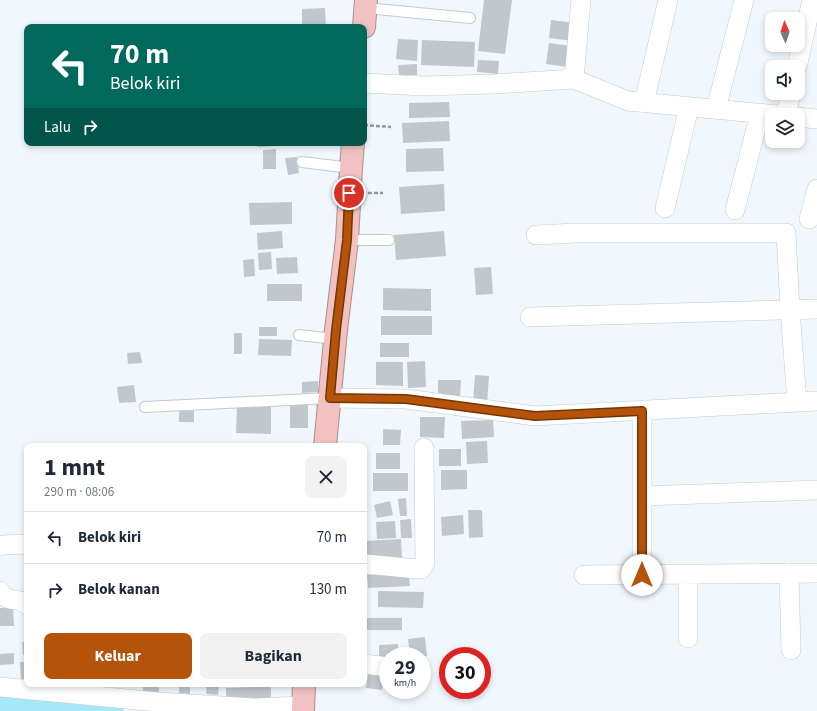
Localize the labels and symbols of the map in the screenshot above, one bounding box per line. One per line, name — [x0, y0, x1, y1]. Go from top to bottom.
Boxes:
north arrow — [765, 12, 805, 52]
pin — [332, 176, 366, 210]
position arrow — [621, 554, 663, 596]
speed limit sign: 30 — [439, 647, 491, 699]

